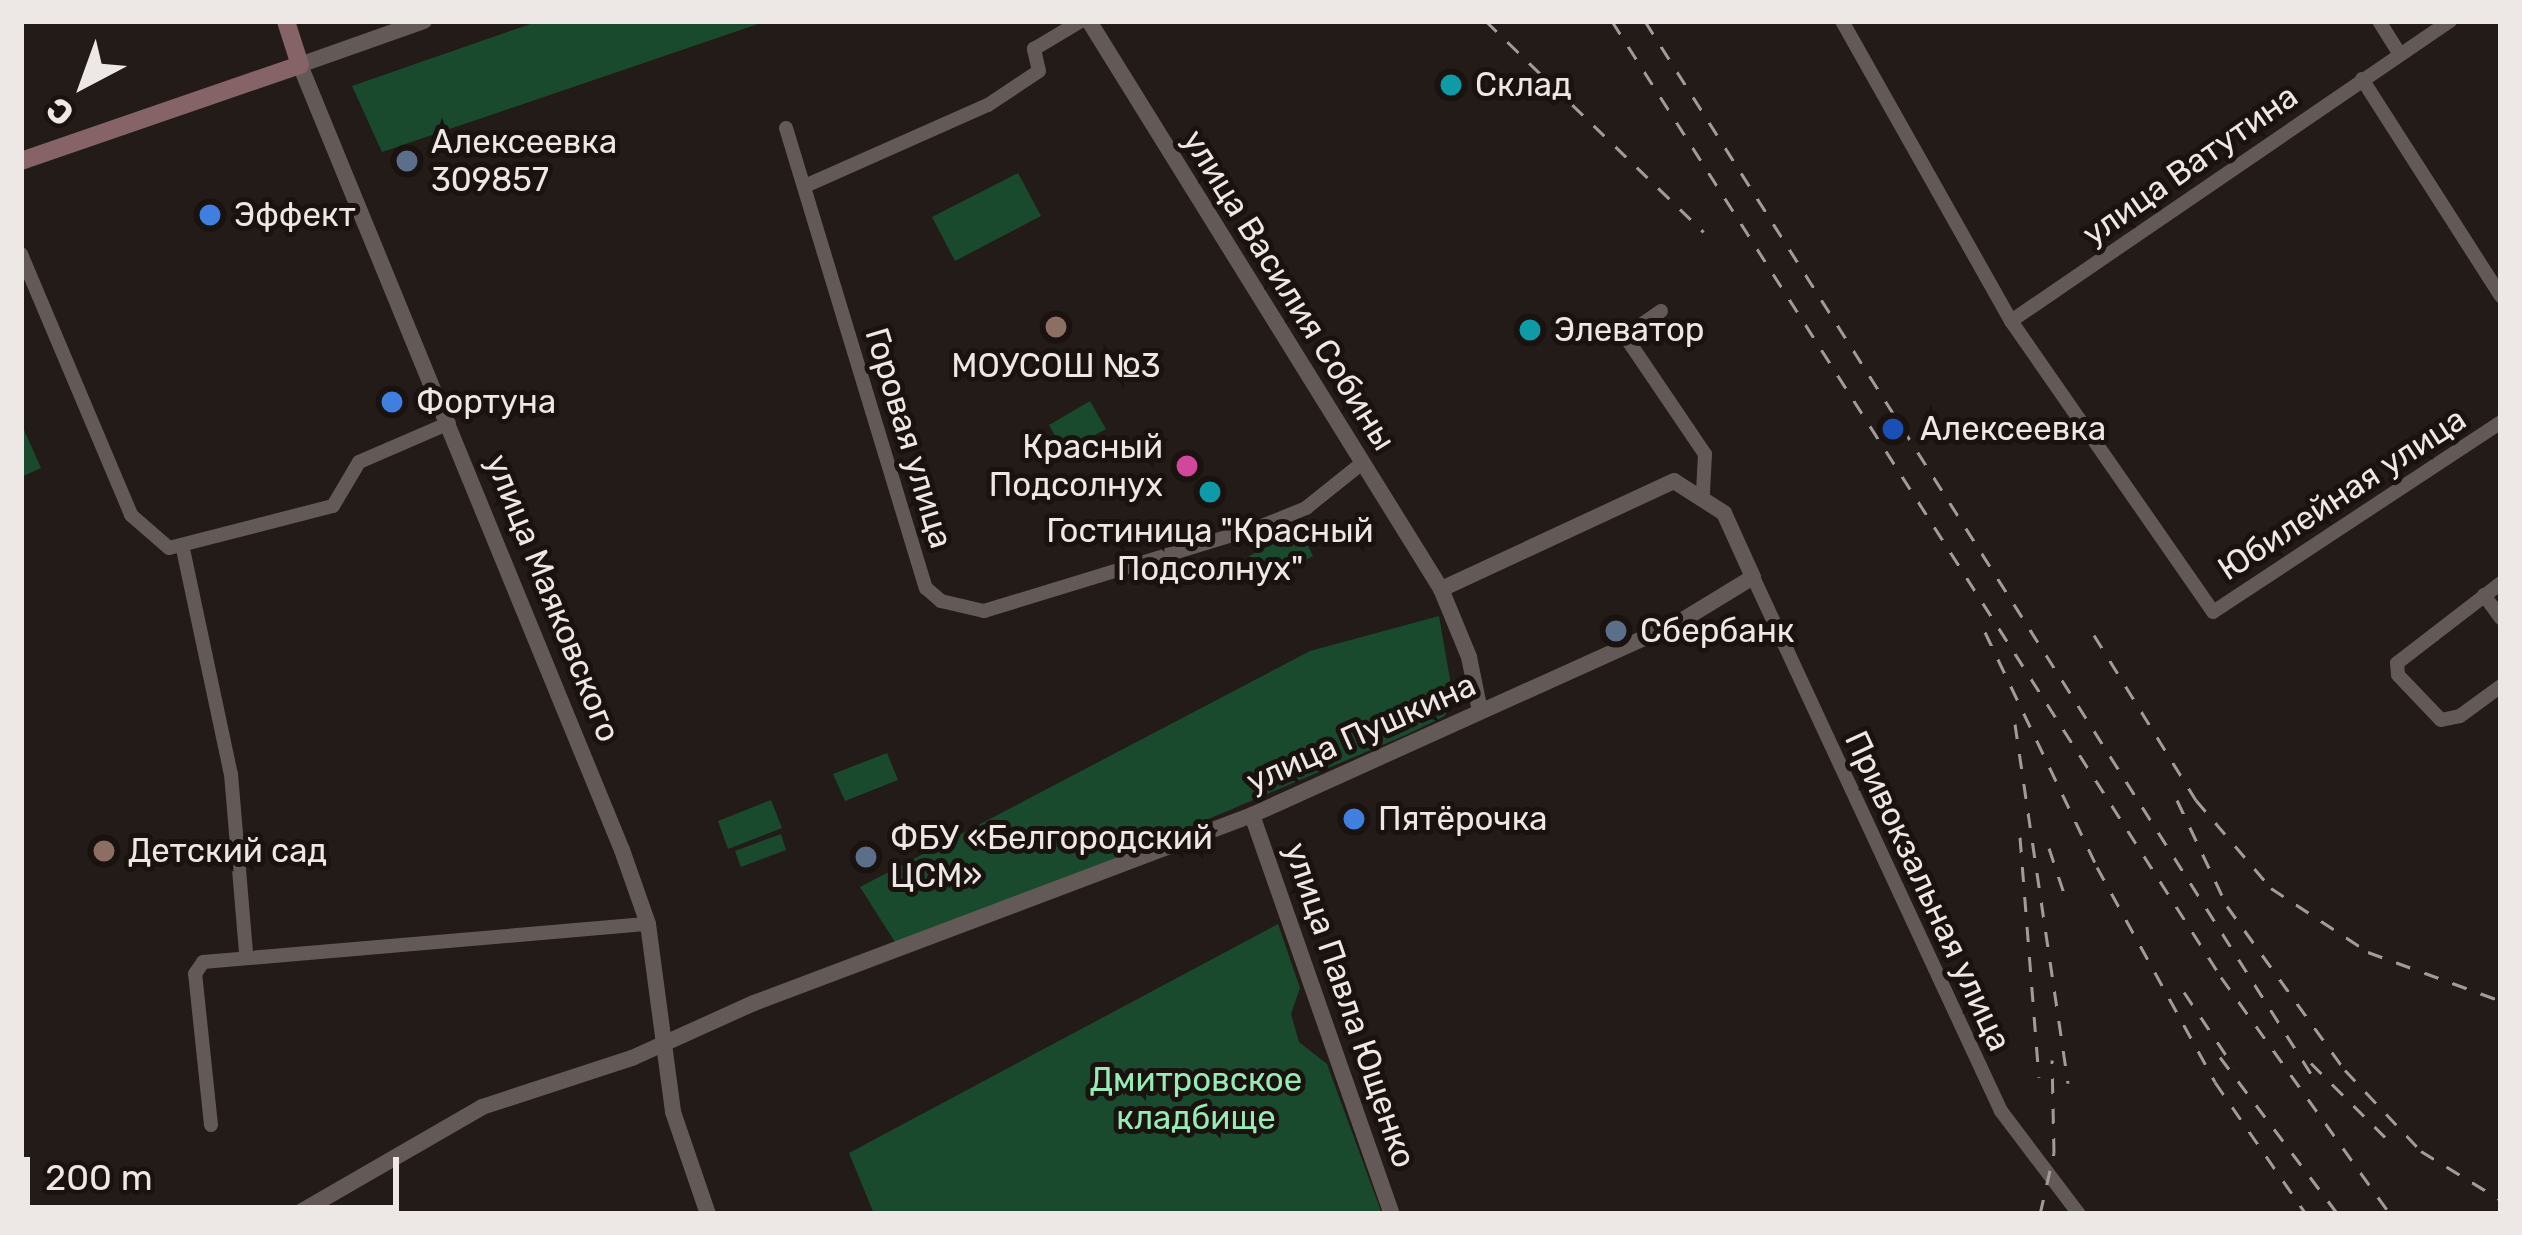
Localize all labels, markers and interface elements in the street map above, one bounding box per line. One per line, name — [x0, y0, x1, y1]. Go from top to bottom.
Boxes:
north arrow — [24, 24, 144, 144]
place label: Склад — [1475, 65, 1572, 105]
marker: Склад — [1438, 72, 1464, 98]
street label: улица Ватутина — [2075, 76, 2305, 254]
text: С — [39, 89, 82, 134]
place label: Алексеевка 309857 — [431, 122, 617, 200]
street label: улица Василия Собины — [1174, 122, 1404, 458]
marker: Алексеевка 309857 — [394, 148, 420, 174]
place label: Эффект — [234, 195, 356, 235]
marker: Эффект — [197, 202, 223, 228]
place label: Элеватор — [1554, 310, 1705, 350]
marker: МОУСОШ №3 — [1043, 314, 1069, 340]
marker: Элеватор — [1517, 317, 1543, 343]
street label: Горовая улица — [857, 323, 961, 553]
place label: МОУСОШ №3 — [951, 346, 1161, 386]
place label: Фортуна — [416, 382, 556, 422]
marker: Фортуна — [379, 389, 405, 415]
street label: Юбилейная улица — [2211, 399, 2473, 589]
place label: Алексеевка — [1920, 409, 2106, 449]
marker: Алексеевка — [1877, 413, 1909, 445]
place label: Красный Подсолнух — [989, 427, 1163, 505]
street label: улица Маяковского — [477, 448, 629, 748]
marker: Красный Подсолнух — [1174, 453, 1200, 479]
marker: Гостиница "Красный Подсолнух" — [1197, 479, 1223, 505]
place label: Гостиница "Красный Подсолнух" — [1046, 511, 1374, 589]
place label: Сбербанк — [1640, 611, 1794, 651]
marker: Сбербанк — [1603, 618, 1629, 644]
street label: улица Пушкина — [1240, 665, 1482, 801]
street label: Привокзальная улица — [1836, 725, 2020, 1057]
place label: Пятёрочка — [1378, 799, 1548, 839]
marker: Пятёрочка — [1341, 806, 1367, 832]
place label: ФБУ «Белгородский ЦСМ» — [890, 818, 1213, 896]
place label: Детский сад — [128, 831, 327, 871]
street label: улица Павла Ющенко — [1276, 837, 1424, 1173]
marker: Детский сад — [91, 838, 117, 864]
marker: ФБУ «Белгородский ЦСМ» — [853, 844, 879, 870]
park label: Дмитровское кладбище — [1090, 1060, 1302, 1138]
scale bar — [30, 1133, 405, 1207]
text: 200 m — [45, 1156, 153, 1199]

